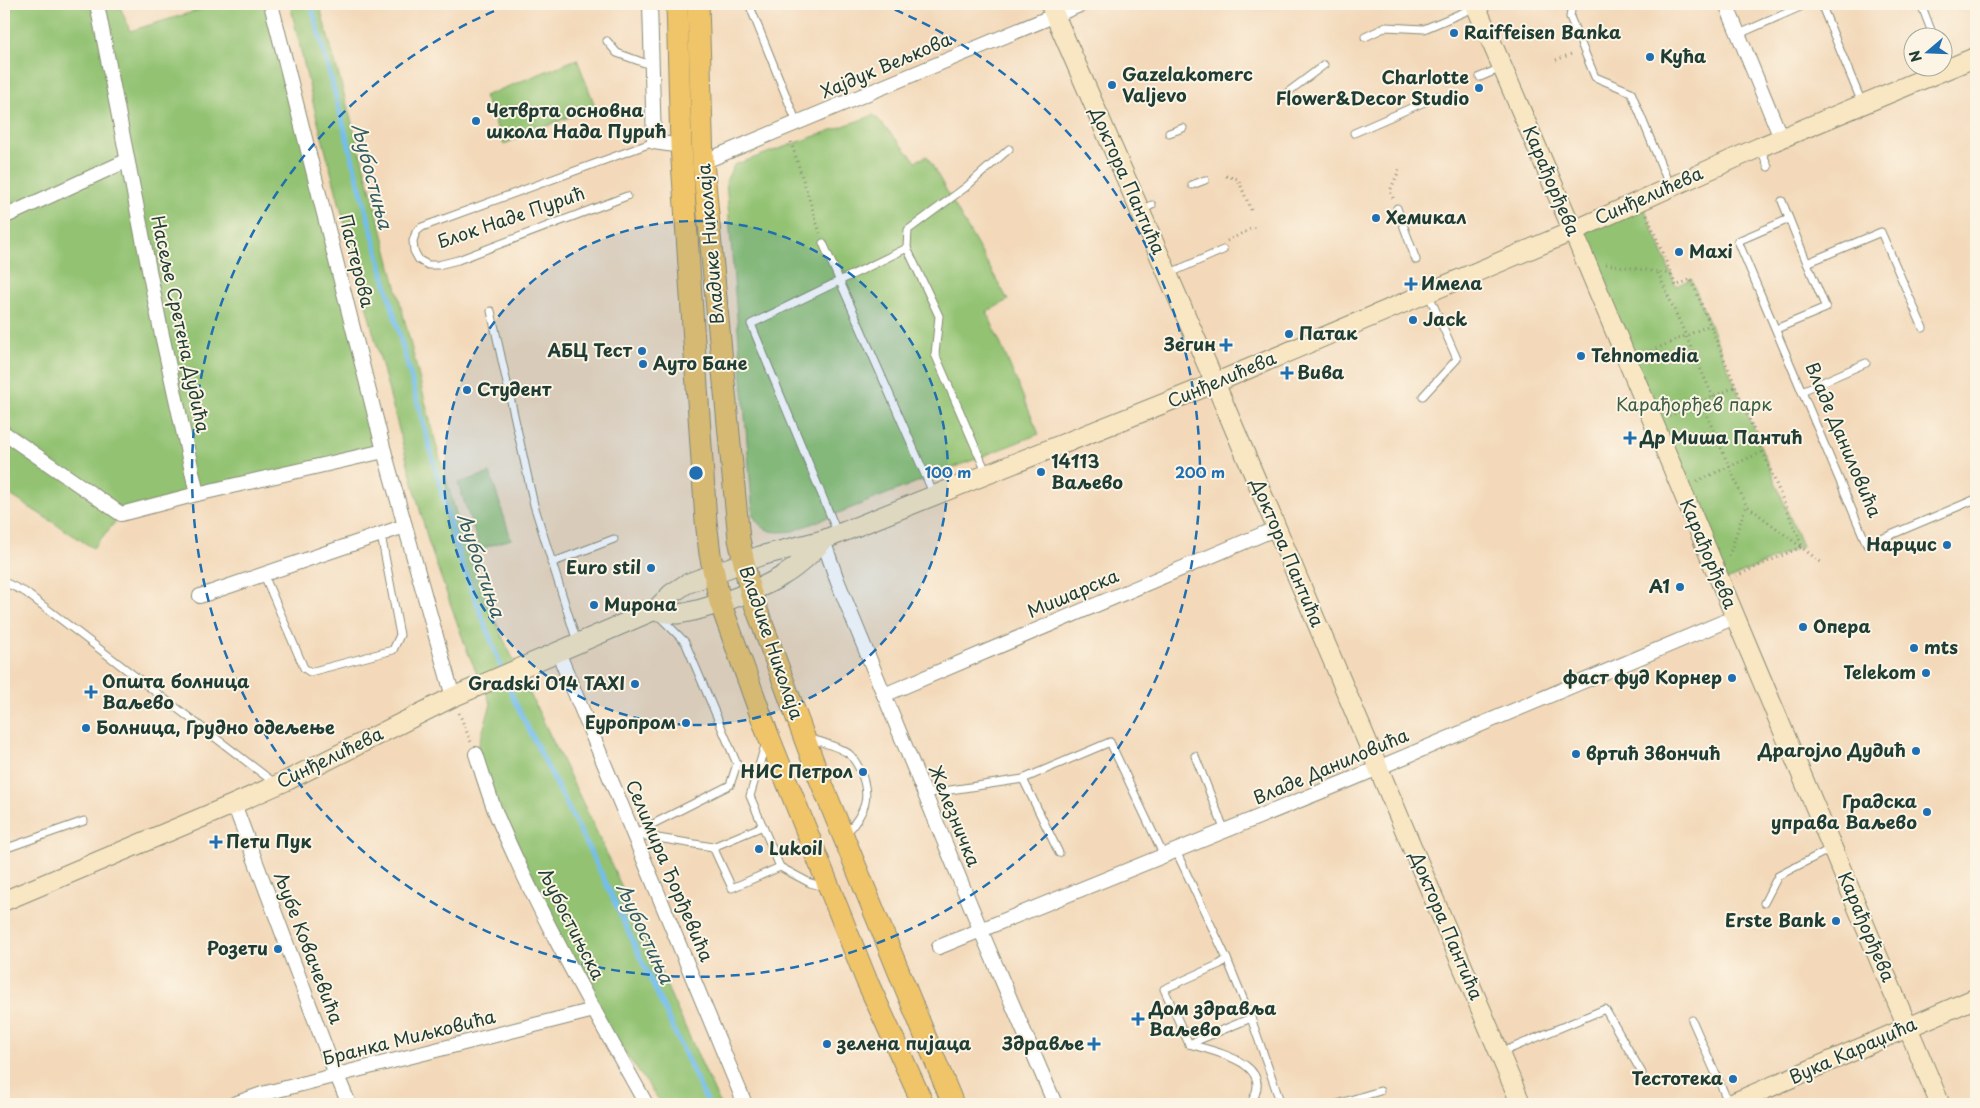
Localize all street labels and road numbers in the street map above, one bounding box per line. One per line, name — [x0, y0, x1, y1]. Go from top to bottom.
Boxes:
street label: Хајдук Вељкова — [816, 25, 956, 104]
street label: Доктора Пантића — [1083, 101, 1173, 259]
street label: Карађорђева — [1517, 121, 1588, 240]
street label: Синђелићева — [1590, 158, 1707, 230]
street label: Владике Николаја — [689, 162, 730, 326]
street label: Блок Наде Пурић — [433, 179, 588, 254]
street label: Пастерова — [333, 211, 382, 311]
street label: Насеље Сретена Дудића — [145, 213, 218, 435]
street label: Синђелићева — [1163, 343, 1281, 414]
street label: Владе Даниловића — [1799, 358, 1890, 522]
street label: Доктора Пантића — [1245, 473, 1332, 631]
street label: Карађорђева — [1674, 494, 1745, 613]
street label: Мишарска — [1023, 561, 1123, 624]
street label: Владике Николаја — [733, 562, 812, 724]
street label: Синђелићева — [271, 719, 388, 794]
street label: Владе Даниловића — [1249, 720, 1413, 811]
street label: Железничка — [923, 760, 988, 871]
street label: Селимира Ђорђевића — [620, 775, 721, 966]
street label: Доктора Пантића — [1404, 846, 1491, 1004]
street label: Љубостињска — [532, 862, 613, 985]
street label: Карађорђева — [1832, 867, 1903, 986]
street label: Љубе Ковачевића — [268, 868, 351, 1028]
street label: Бранка Миљковића — [319, 1002, 499, 1071]
street label: Вука Караџића — [1784, 1009, 1921, 1090]

